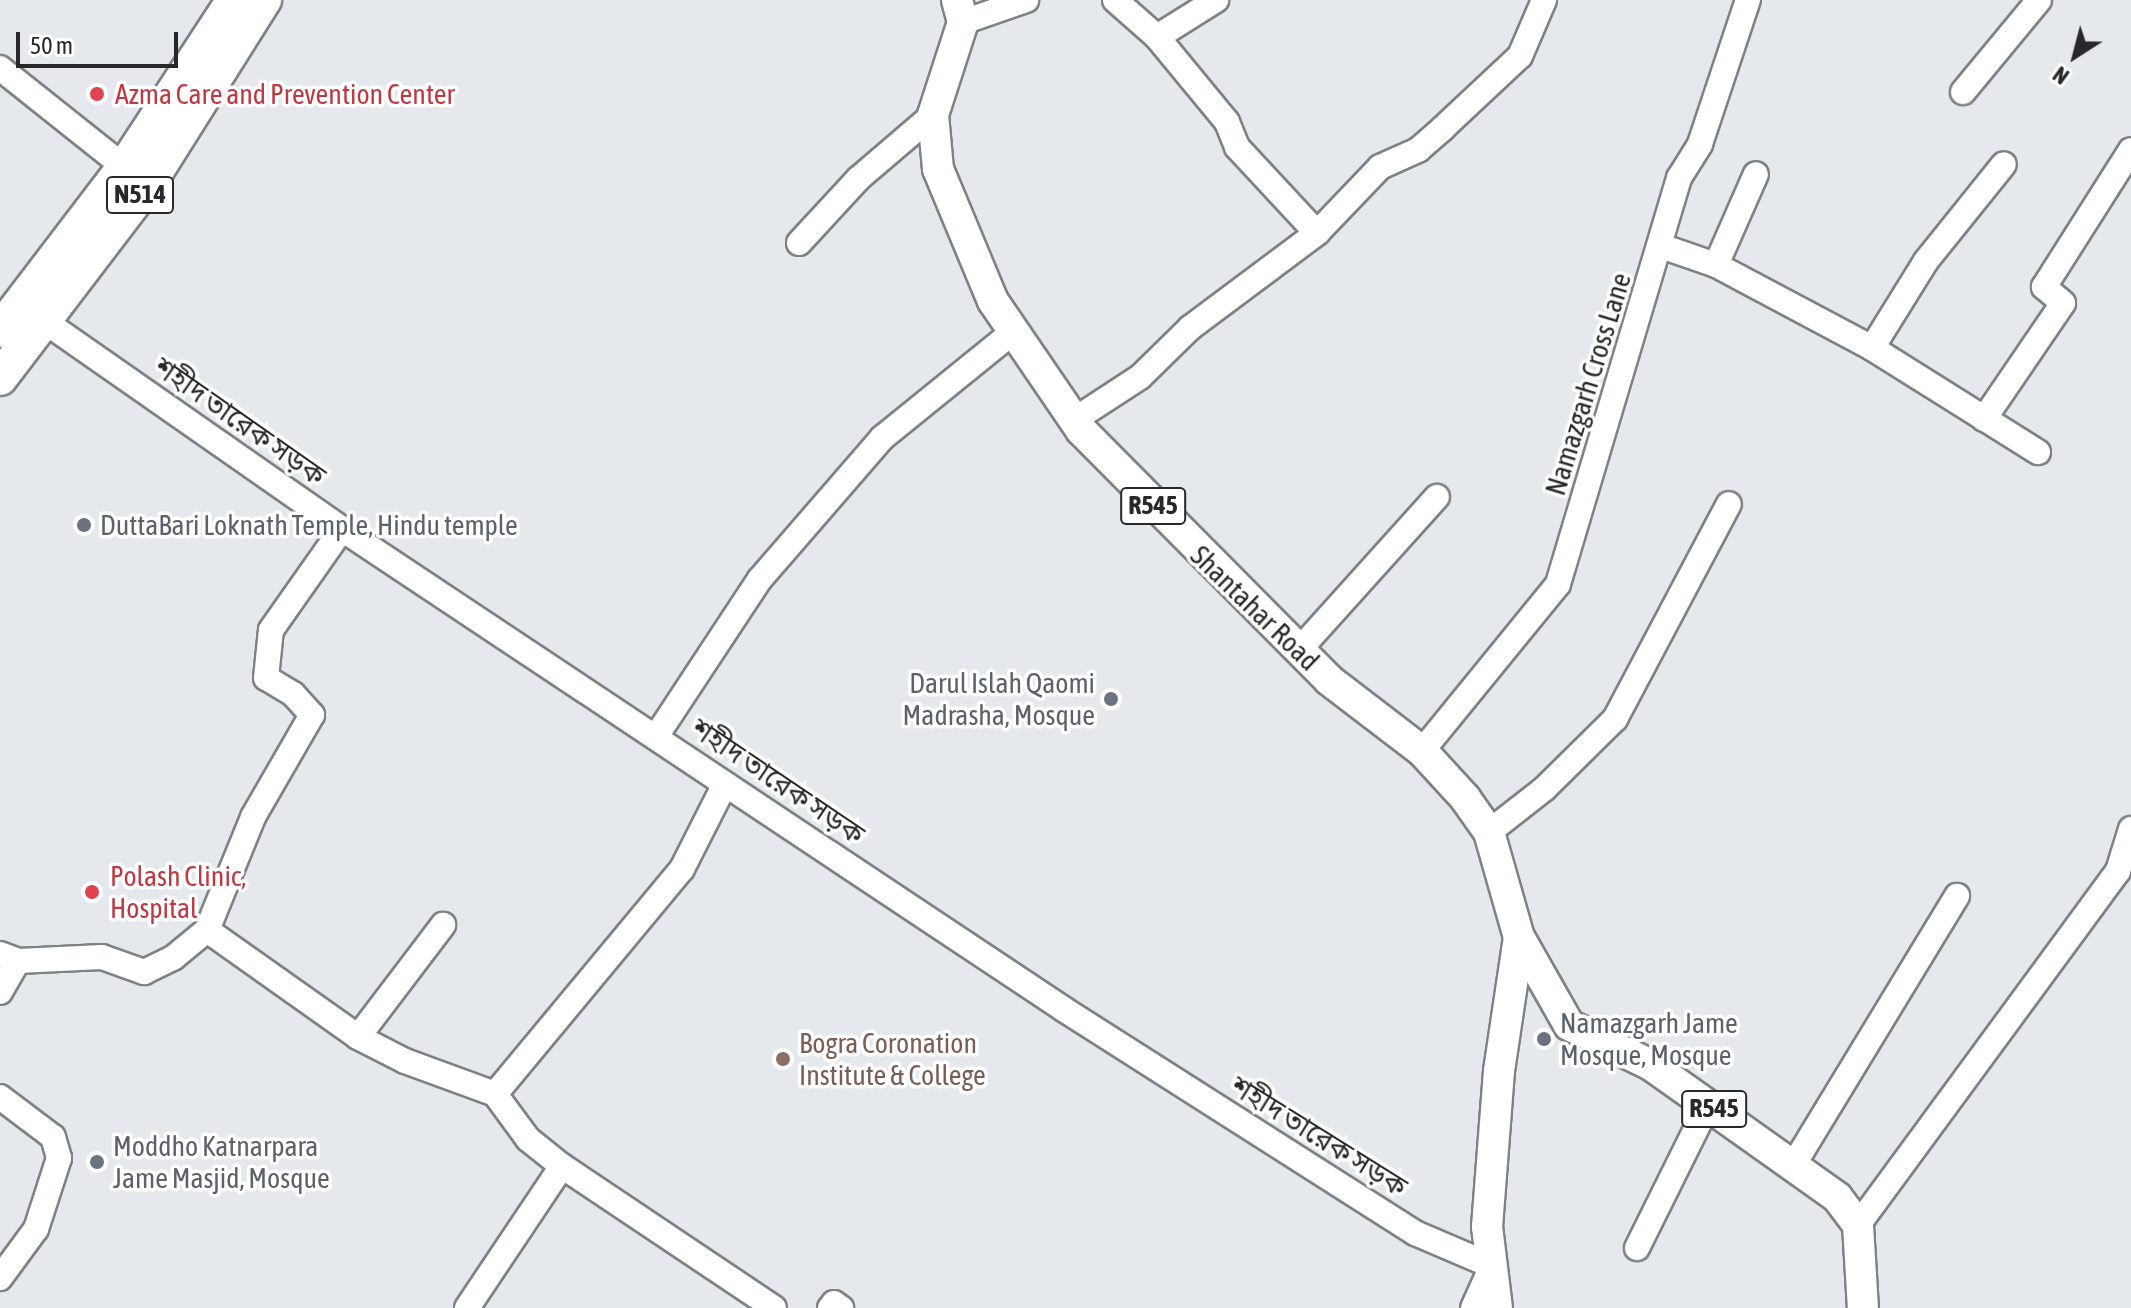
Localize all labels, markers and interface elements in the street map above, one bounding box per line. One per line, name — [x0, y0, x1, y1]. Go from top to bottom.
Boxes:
scale bar — [20, 16, 182, 66]
north arrow — [2035, 16, 2115, 96]
text: 50 m — [30, 32, 73, 59]
text: N — [2048, 61, 2074, 90]
place label: Azma Care and Prevention Center — [115, 77, 455, 111]
marker: Azma Care and Prevention Center — [86, 83, 108, 105]
road number: N514 — [106, 173, 174, 217]
street label: Namazgarh Cross Lane — [1538, 269, 1638, 499]
street label: শহীদ তারেক সড়ক — [148, 350, 332, 492]
road number: R545 — [1119, 484, 1187, 528]
place label: DuttaBari Loknath Temple, Hindu temple — [100, 508, 518, 542]
marker: DuttaBari Loknath Temple, Hindu temple — [75, 516, 93, 534]
street label: Shantahar Road — [1184, 539, 1326, 677]
place label: Darul Islah Qaomi Madrasha, Mosque — [903, 666, 1095, 732]
marker: Darul Islah Qaomi Madrasha, Mosque — [1102, 690, 1120, 708]
street label: শহীদ তারেক সড়ক — [685, 711, 871, 851]
place label: Polash Clinic, Hospital — [110, 859, 246, 925]
marker: Polash Clinic, Hospital — [81, 881, 103, 903]
place label: Namazgarh Jame Mosque, Mosque — [1560, 1006, 1738, 1072]
place label: Bogra Coronation Institute & College — [799, 1026, 986, 1092]
marker: Namazgarh Jame Mosque, Mosque — [1535, 1030, 1553, 1048]
marker: Bogra Coronation Institute & College — [774, 1050, 792, 1068]
street label: শহীদ তারেক সড়ক — [1225, 1068, 1413, 1204]
road number: R545 — [1680, 1087, 1748, 1131]
place label: Moddho Katnarpara Jame Masjid, Mosque — [113, 1129, 330, 1195]
marker: Moddho Katnarpara Jame Masjid, Mosque — [88, 1153, 106, 1171]

